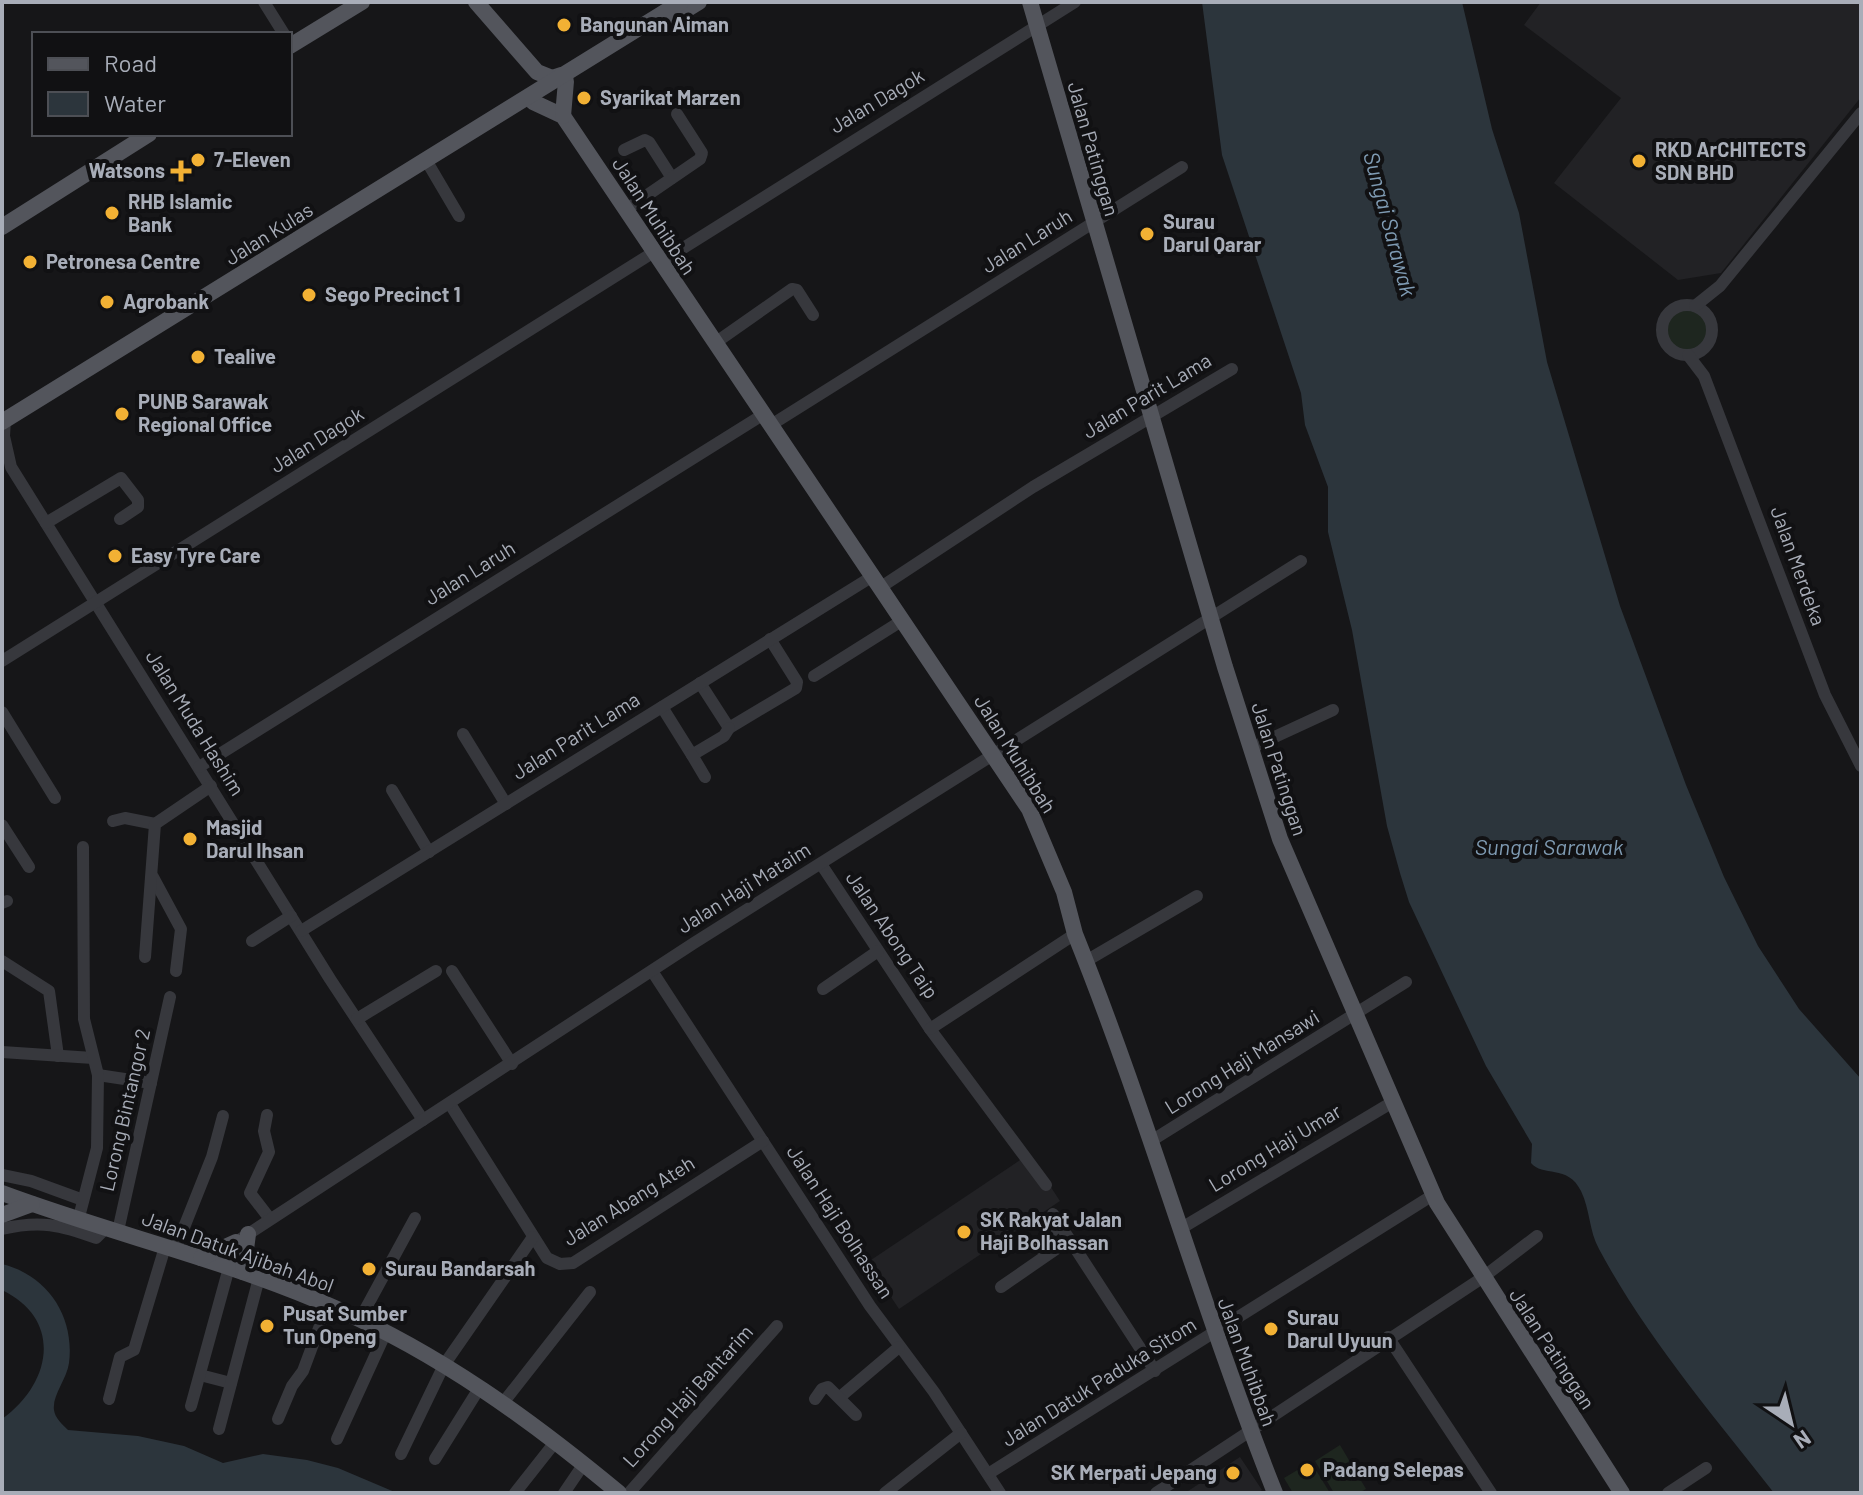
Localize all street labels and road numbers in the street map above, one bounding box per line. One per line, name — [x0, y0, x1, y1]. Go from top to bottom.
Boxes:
street label: Jalan Dagok — [825, 63, 928, 138]
street label: Jalan Patinggan — [1063, 79, 1125, 219]
street label: Jalan Muhibbah — [608, 152, 702, 279]
street label: Jalan Kulas — [220, 197, 317, 269]
street label: Jalan Laruh — [977, 203, 1076, 277]
street label: Jalan Parit Lama — [1078, 347, 1215, 443]
street label: Jalan Dagok — [265, 401, 368, 477]
street label: Jalan Merdeka — [1766, 503, 1832, 629]
street label: Jalan Laruh — [420, 535, 519, 609]
street label: Jalan Muda Hashim — [141, 645, 250, 800]
street label: Jalan Parit Lama — [507, 686, 643, 784]
street label: Jalan Muhibbah — [970, 690, 1062, 817]
street label: Jalan Patinggan — [1247, 699, 1313, 838]
street label: Jalan Haji Mataim — [673, 837, 814, 938]
street label: Jalan Abong Taip — [841, 866, 944, 1003]
street label: Lorong Haji Mansawi — [1160, 1004, 1323, 1118]
street label: Lorong Bintangor 2 — [94, 1026, 154, 1193]
street label: Lorong Haji Umar — [1204, 1098, 1345, 1196]
street label: Jalan Haji Bolhassan — [782, 1140, 899, 1302]
street label: Jalan Abang Ateh — [558, 1150, 699, 1250]
street label: Jalan Datuk Ajibah Abol — [139, 1205, 337, 1297]
street label: Jalan Patinggan — [1505, 1284, 1601, 1413]
street label: Jalan Muhibbah — [1214, 1294, 1282, 1429]
street label: Jalan Datuk Paduka Sitom — [997, 1311, 1200, 1451]
street label: Lorong Haji Bahtarim — [617, 1319, 757, 1471]

